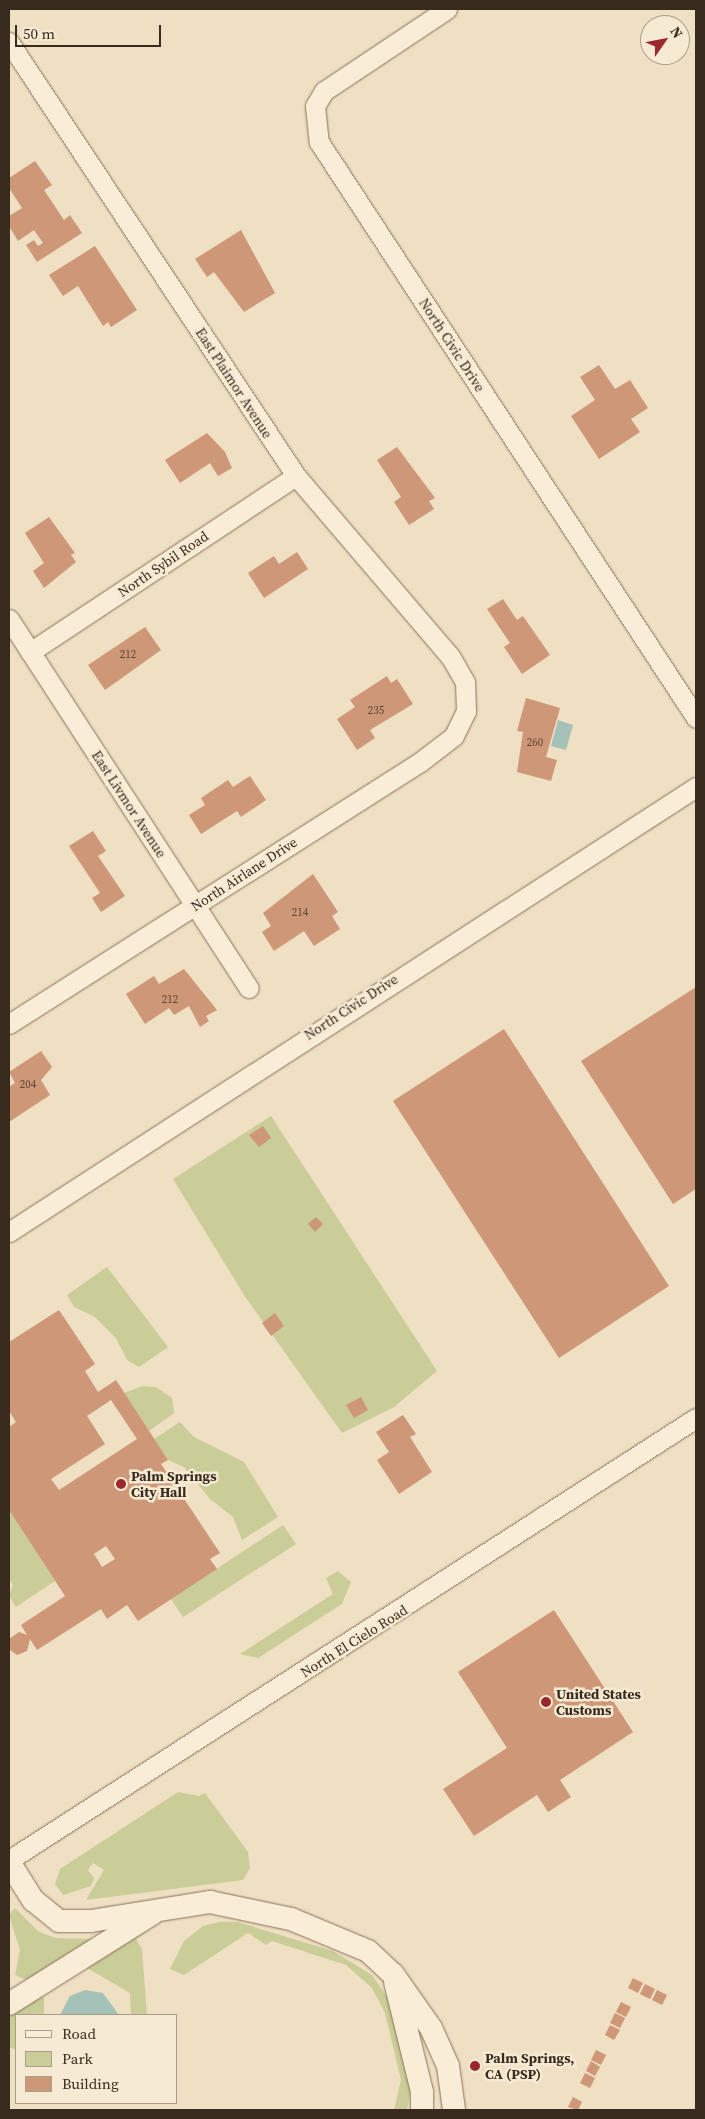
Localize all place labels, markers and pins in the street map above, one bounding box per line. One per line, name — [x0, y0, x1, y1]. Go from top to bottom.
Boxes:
place label: Palm Springs City Hall — [131, 1468, 217, 1500]
marker: Palm Springs City Hall — [115, 1478, 127, 1490]
place label: United States Customs — [556, 1686, 641, 1718]
marker: United States Customs — [540, 1696, 552, 1708]
place label: Palm Springs, CA (PSP) — [485, 2050, 575, 2082]
marker: Palm Springs, CA (PSP) — [469, 2060, 481, 2072]

